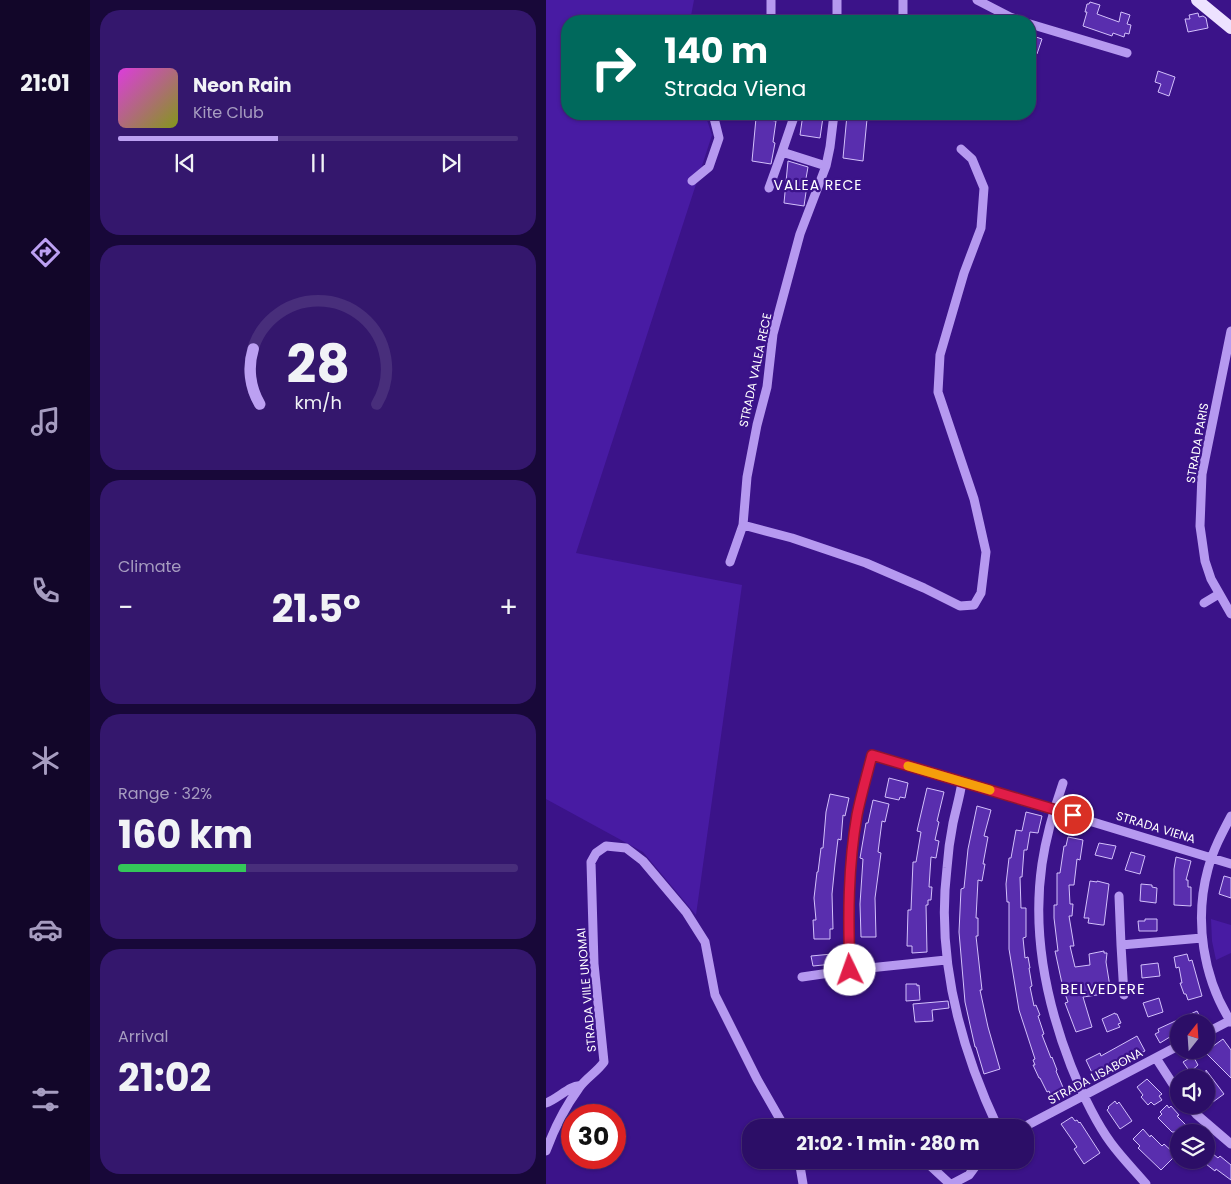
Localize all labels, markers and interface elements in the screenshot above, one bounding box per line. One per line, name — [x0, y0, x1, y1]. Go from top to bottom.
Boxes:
text: 140 m — [664, 26, 768, 75]
icon: right — [581, 35, 646, 100]
text: 21:01 — [20, 68, 70, 99]
text: Neon Rain — [193, 72, 292, 99]
text: Strada Viena — [664, 73, 807, 104]
text: Kite Club — [193, 101, 264, 124]
icon: previous — [171, 149, 199, 177]
icon: pause — [304, 149, 332, 177]
icon: next — [437, 149, 465, 177]
district label: VALEA RECE — [774, 175, 863, 195]
icon: directions — [28, 235, 63, 270]
street label: STRADA VALEA RECE — [735, 311, 775, 429]
text: 28 — [286, 328, 350, 401]
text: km/h — [294, 390, 342, 415]
street label: STRADA PARIS — [1182, 402, 1212, 484]
icon: music — [28, 404, 63, 439]
text: Climate — [118, 555, 181, 578]
icon: phone — [28, 573, 63, 608]
text: 21.5° — [272, 582, 361, 635]
text: − — [118, 588, 133, 627]
text: + — [499, 588, 518, 627]
icon: climate — [28, 743, 63, 778]
text: Range · 32% — [118, 782, 212, 805]
pin — [1052, 794, 1094, 836]
icon: arrive — [1059, 801, 1087, 829]
street label: STRADA VIENA — [1114, 807, 1198, 847]
text: 160 km — [118, 808, 253, 861]
icon: car — [28, 912, 63, 947]
street label: STRADA VIILE UNOMAI — [572, 927, 600, 1053]
position arrow — [823, 943, 875, 995]
district label: BELVEDERE — [1060, 978, 1146, 999]
north arrow — [1170, 1014, 1215, 1059]
map controls — [1170, 1014, 1215, 1169]
text: Arrival — [118, 1025, 168, 1048]
street label: STRADA LISABONA — [1045, 1044, 1145, 1108]
text: 21:02 — [118, 1051, 211, 1104]
button: sound — [1170, 1069, 1215, 1114]
icon: filters — [28, 1082, 63, 1117]
speed limit sign: 30 — [561, 1104, 626, 1169]
button: layers — [1170, 1124, 1215, 1169]
text: 21:02 · 1 min · 280 m — [796, 1130, 980, 1157]

